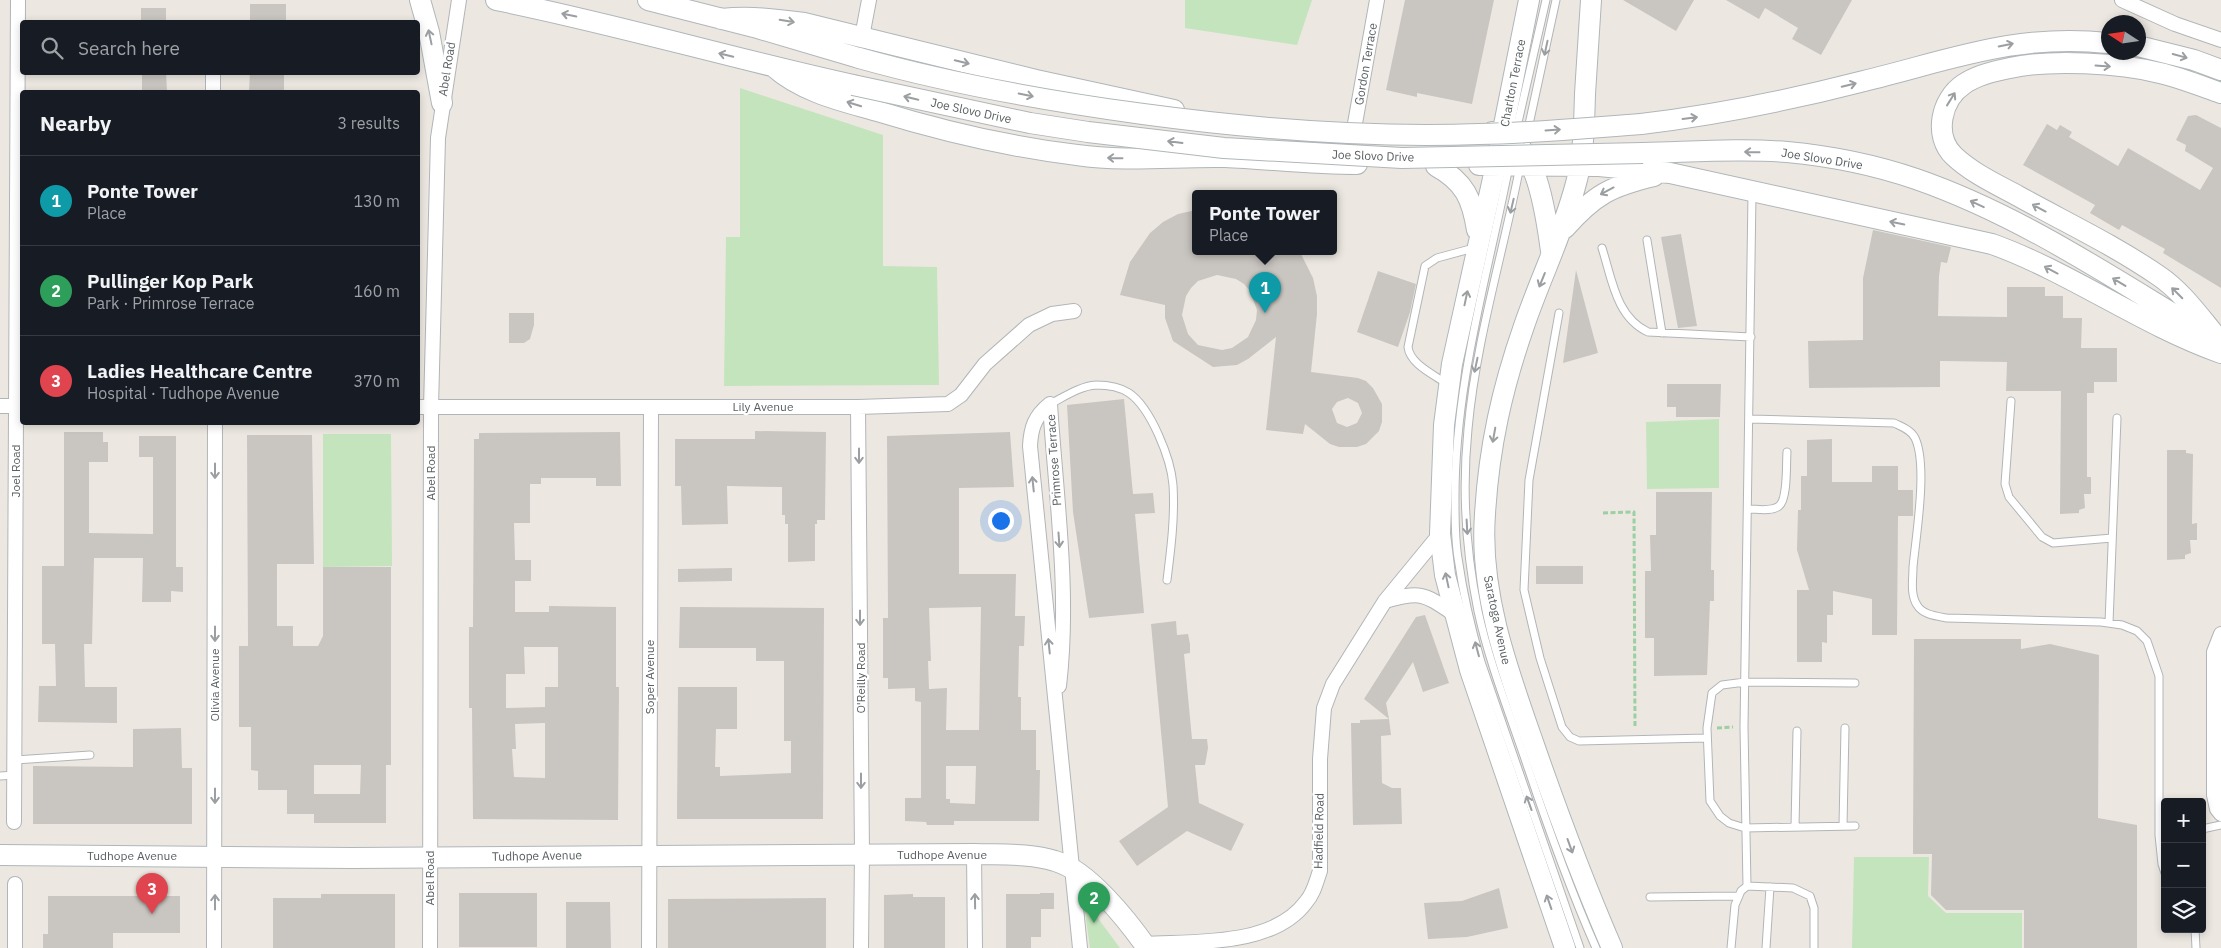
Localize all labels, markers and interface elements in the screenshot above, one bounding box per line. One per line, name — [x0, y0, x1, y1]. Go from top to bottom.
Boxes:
one-way arrow — [562, 10, 578, 19]
north arrow — [2101, 15, 2146, 60]
one-way arrow — [779, 16, 795, 26]
search box — [20, 20, 420, 75]
street label: Gordon Terrace — [1351, 21, 1380, 106]
one-way arrow — [425, 30, 434, 46]
icon: search — [38, 34, 66, 62]
text: Search here — [78, 36, 180, 60]
street label: Charlton Terrace — [1497, 37, 1528, 128]
one-way arrow — [1541, 39, 1551, 55]
one-way arrow — [1998, 40, 2014, 50]
street label: Abel Road — [435, 41, 458, 97]
one-way arrow — [719, 50, 735, 59]
one-way arrow — [2172, 52, 2188, 61]
one-way arrow — [954, 58, 970, 67]
one-way arrow — [2094, 61, 2110, 70]
one-way arrow — [1840, 80, 1856, 89]
one-way arrow — [1017, 91, 1033, 101]
one-way arrow — [904, 92, 920, 102]
one-way arrow — [1946, 92, 1956, 106]
street label: Joe Slovo Drive — [929, 95, 1013, 126]
one-way arrow — [846, 99, 862, 109]
text: Nearby — [40, 109, 111, 137]
text: 3 results — [337, 113, 400, 133]
one-way arrow — [1681, 113, 1697, 123]
one-way arrow — [1545, 125, 1561, 134]
one-way arrow — [1167, 137, 1183, 147]
street label: Joe Slovo Drive — [1780, 145, 1864, 172]
street label: Joe Slovo Drive — [1332, 147, 1415, 164]
one-way arrow — [1744, 147, 1760, 157]
one-way arrow — [1107, 153, 1124, 163]
text: Ponte Tower — [87, 179, 198, 203]
one-way arrow — [1600, 187, 1615, 196]
popup — [1192, 190, 1337, 255]
text: 1 — [51, 191, 61, 211]
text: 130 m — [353, 191, 400, 211]
one-way arrow — [1507, 198, 1516, 214]
one-way arrow — [1970, 198, 1985, 208]
text: Ponte Tower — [1209, 201, 1320, 225]
one-way arrow — [2033, 202, 2047, 212]
text: Place — [87, 203, 126, 223]
one-way arrow — [1889, 218, 1905, 227]
text: Place — [1209, 225, 1248, 245]
one-way arrow — [2045, 265, 2059, 275]
text: Pullinger Kop Park — [87, 269, 253, 293]
pin: 1 — [1249, 272, 1281, 313]
one-way arrow — [1537, 272, 1546, 287]
one-way arrow — [2113, 276, 2127, 286]
text: 2 — [51, 281, 61, 301]
text: 160 m — [353, 281, 400, 301]
one-way arrow — [2171, 286, 2183, 299]
one-way arrow — [1462, 290, 1471, 306]
text: Park · Primrose Terrace — [87, 293, 255, 313]
one-way arrow — [1471, 357, 1481, 373]
text: Ladies Healthcare Centre — [87, 359, 312, 383]
text: 3 — [51, 371, 61, 391]
text: 370 m — [353, 371, 400, 391]
text: Hospital · Tudhope Avenue — [87, 383, 280, 403]
street label: Lily Avenue — [732, 399, 794, 414]
street label: Primrose Terrace — [1043, 413, 1064, 506]
one-way arrow — [1489, 426, 1499, 442]
street label: Joel Road — [8, 444, 23, 498]
street label: Abel Road — [423, 446, 438, 500]
one-way arrow — [854, 448, 864, 464]
one-way arrow — [210, 462, 220, 479]
one-way arrow — [1028, 477, 1038, 493]
your location — [988, 508, 1014, 534]
one-way arrow — [1463, 519, 1472, 535]
one-way arrow — [1054, 531, 1064, 547]
one-way arrow — [1442, 573, 1451, 589]
street label: Saratoga Avenue — [1481, 574, 1514, 666]
one-way arrow — [855, 610, 865, 626]
one-way arrow — [210, 625, 220, 641]
one-way arrow — [1044, 638, 1054, 654]
street label: Soper Avenue — [642, 639, 657, 714]
one-way arrow — [1472, 641, 1481, 657]
street label: O'Reilly Road — [853, 642, 868, 714]
street label: Olivia Avenue — [207, 648, 222, 721]
one-way arrow — [856, 772, 866, 788]
one-way arrow — [210, 788, 220, 804]
street label: Hadfield Road — [1310, 793, 1327, 869]
one-way arrow — [1524, 796, 1533, 811]
map controls — [2161, 798, 2206, 933]
button: + — [2161, 798, 2206, 843]
one-way arrow — [1566, 838, 1575, 853]
button: − — [2161, 843, 2206, 888]
street label: Tudhope Avenue — [492, 847, 583, 864]
street label: Tudhope Avenue — [897, 847, 987, 862]
street label: Tudhope Avenue — [87, 848, 177, 863]
street label: Abel Road — [422, 851, 437, 905]
pin: 3 — [136, 873, 168, 914]
pin: 2 — [1078, 882, 1110, 923]
button: layers — [2161, 888, 2206, 933]
one-way arrow — [970, 893, 980, 910]
one-way arrow — [210, 895, 219, 911]
one-way arrow — [1544, 895, 1553, 910]

